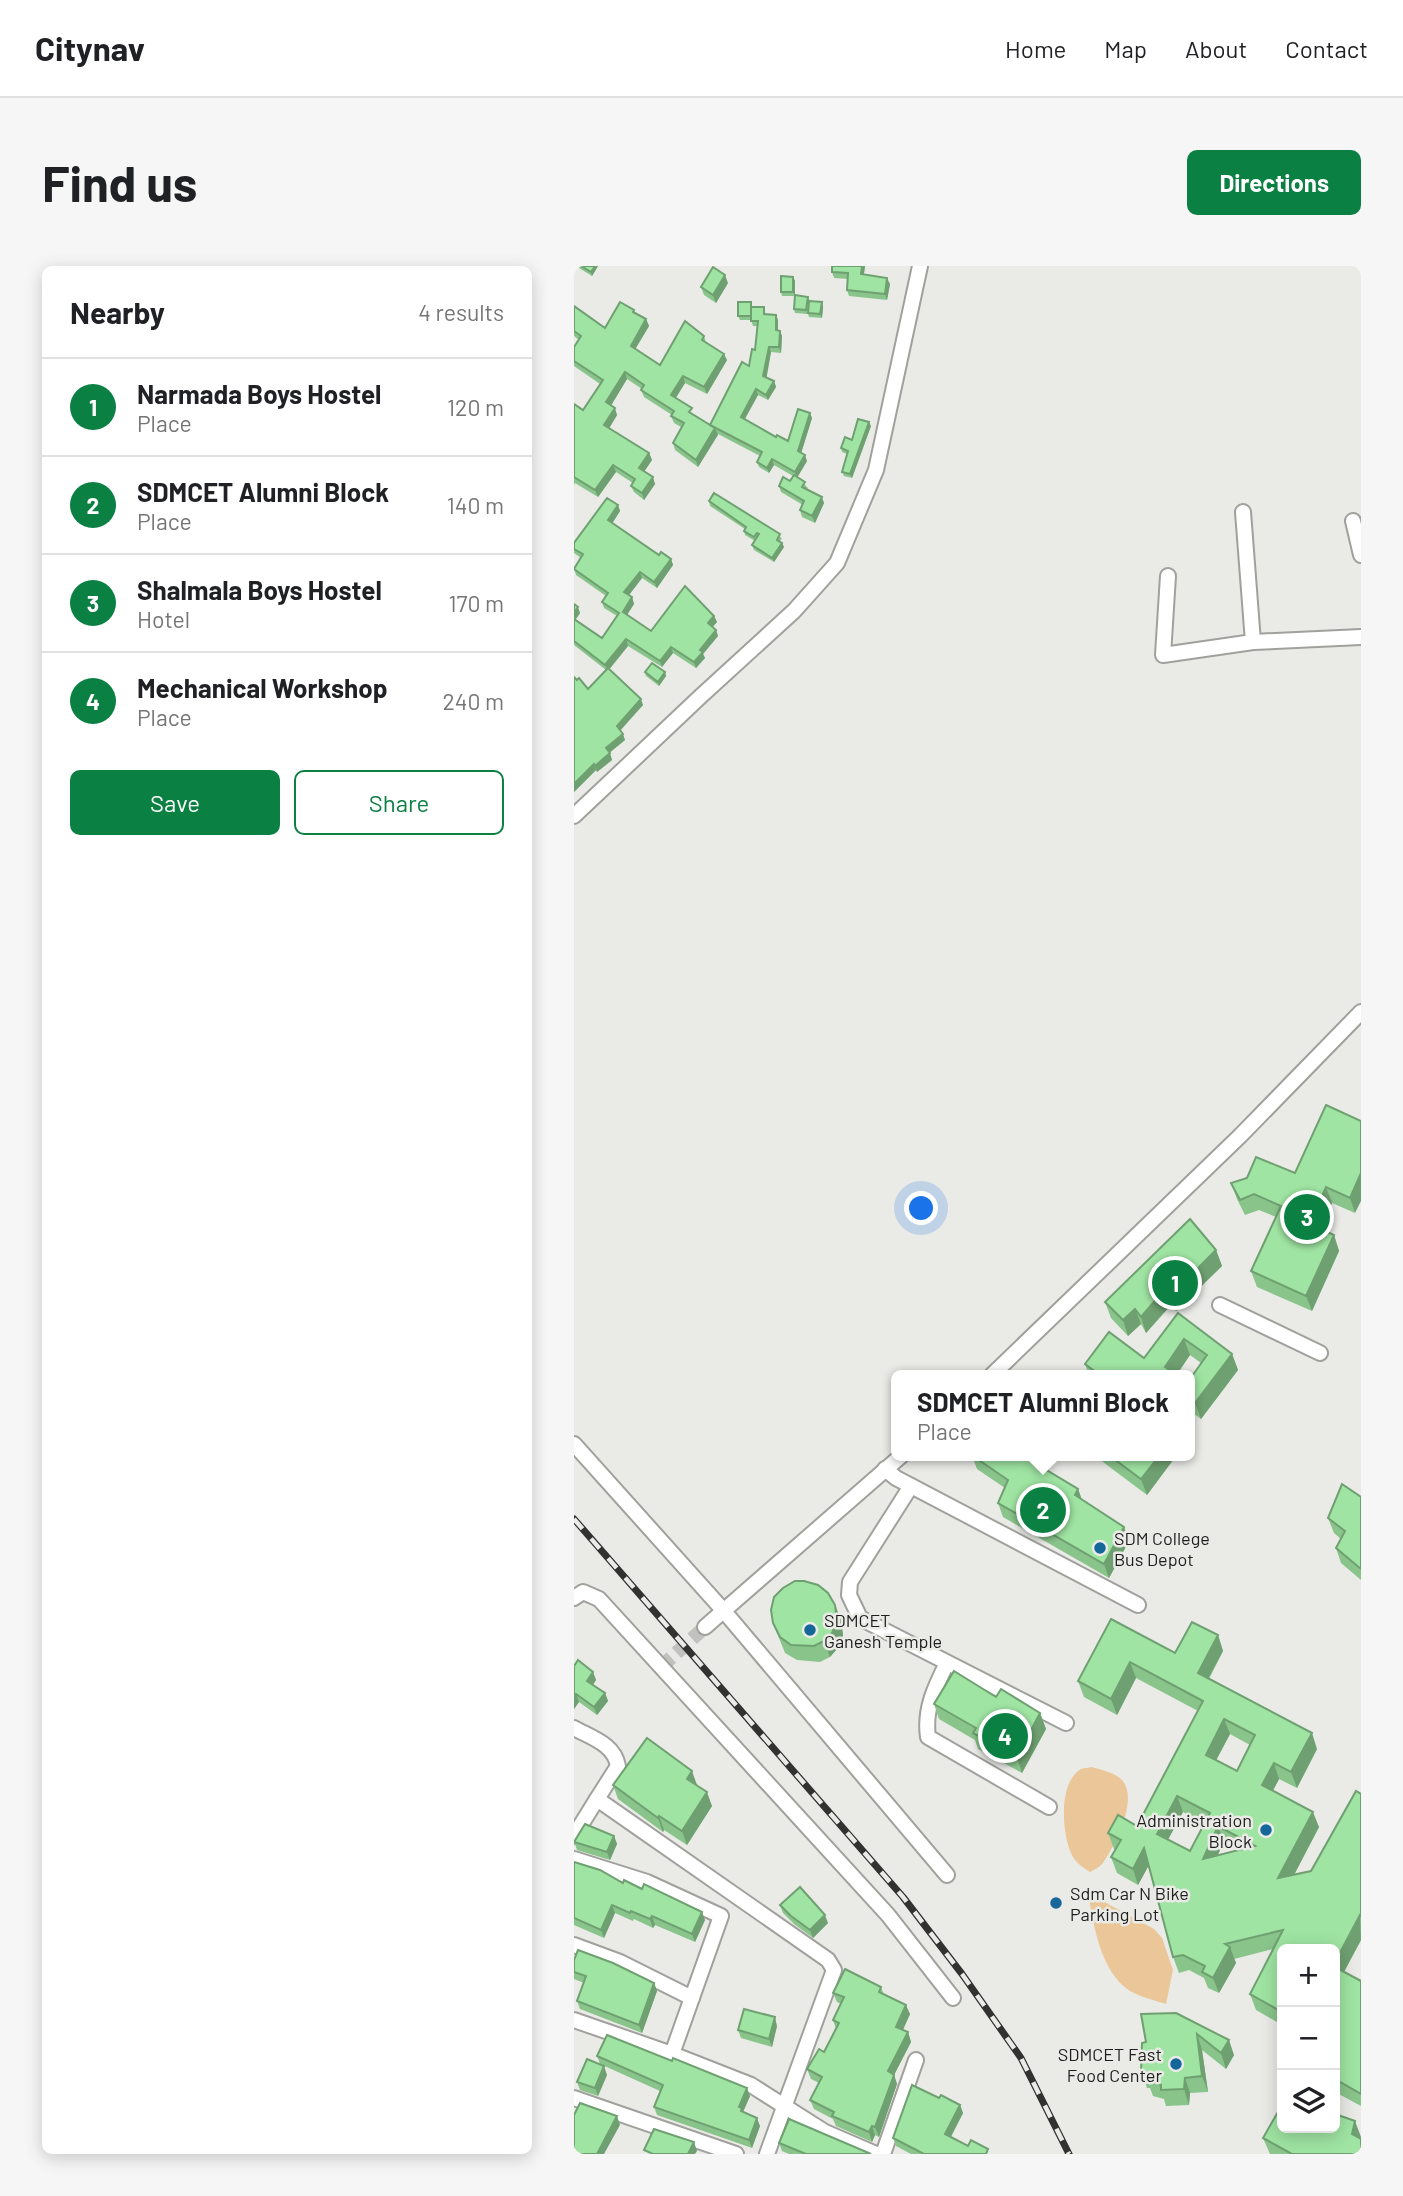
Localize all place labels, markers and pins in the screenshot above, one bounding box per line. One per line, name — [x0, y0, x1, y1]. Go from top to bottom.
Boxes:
pin: 3 — [1284, 1191, 1330, 1243]
pin: 1 — [1152, 1257, 1198, 1309]
pin: 2 — [1020, 1484, 1066, 1536]
place label: SDM College Bus Depot — [1114, 1527, 1210, 1570]
marker: SDM College Bus Depot — [1092, 1540, 1108, 1556]
place label: SDMCET Ganesh Temple — [824, 1609, 942, 1652]
marker: SDMCET Ganesh Temple — [802, 1622, 818, 1638]
pin: 4 — [982, 1710, 1028, 1762]
place label: Administration Block — [1136, 1809, 1252, 1852]
marker: Administration Block — [1258, 1822, 1274, 1838]
place label: Sdm Car N Bike Parking Lot — [1070, 1882, 1189, 1925]
marker: Sdm Car N Bike Parking Lot — [1048, 1895, 1064, 1911]
place label: SDMCET Fast Food Center — [1058, 2043, 1162, 2086]
marker: SDMCET Fast Food Center — [1168, 2056, 1184, 2072]

